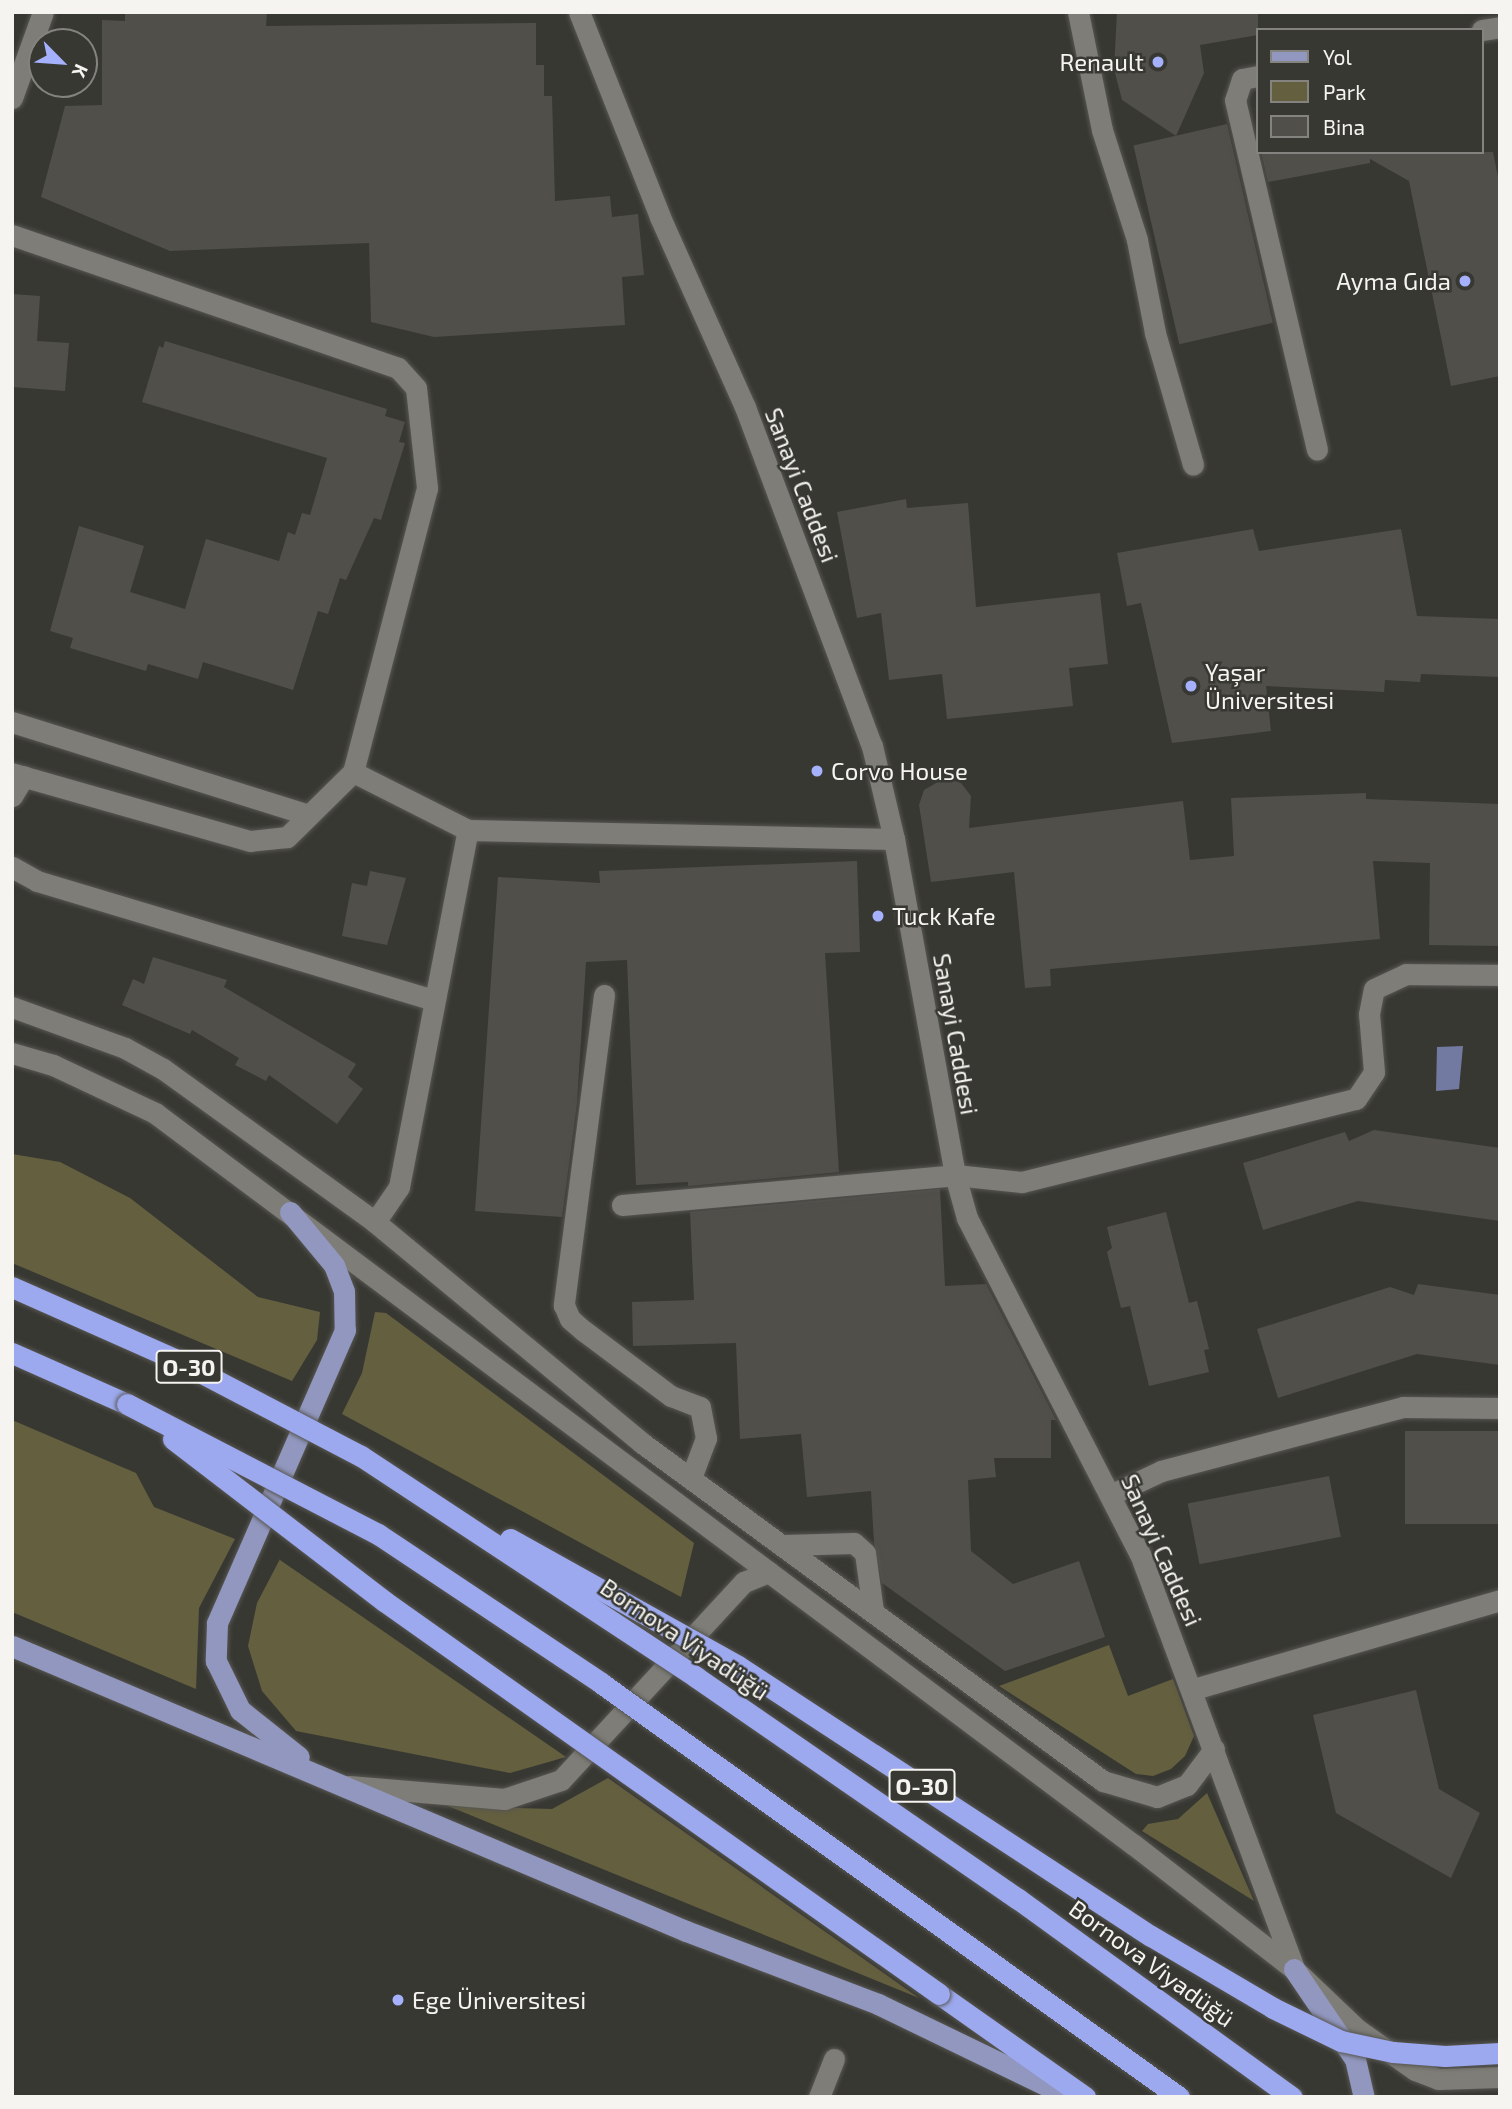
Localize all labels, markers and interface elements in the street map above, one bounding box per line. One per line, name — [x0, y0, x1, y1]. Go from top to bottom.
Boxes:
north arrow — [28, 28, 98, 98]
legend — [1256, 28, 1484, 154]
text: Yol — [1323, 44, 1352, 69]
place label: Renault — [1059, 48, 1144, 76]
marker: Renault — [1150, 54, 1166, 70]
text: K — [68, 61, 94, 82]
text: Park — [1323, 79, 1366, 104]
text: Bina — [1323, 114, 1365, 139]
place label: Ayma Gıda — [1336, 267, 1451, 295]
marker: Ayma Gıda — [1457, 273, 1473, 289]
street label: Sanayi Caddesi — [759, 404, 845, 566]
place label: Yaşar Üniversitesi — [1205, 658, 1334, 714]
marker: Yaşar Üniversitesi — [1183, 678, 1199, 694]
place label: Corvo House — [831, 757, 968, 785]
marker: Corvo House — [809, 763, 825, 779]
place label: Tuck Kafe — [892, 902, 996, 930]
marker: Tuck Kafe — [870, 908, 886, 924]
street label: Sanayi Caddesi — [928, 951, 984, 1117]
road number: O-30 — [154, 1348, 224, 1386]
street label: Sanayi Caddesi — [1116, 1470, 1208, 1630]
street label: Bornova Viyadüğü — [595, 1572, 775, 1706]
road number: O-30 — [887, 1766, 957, 1806]
street label: Bornova Viyadüğü — [1064, 1893, 1240, 2033]
place label: Ege Üniversitesi — [412, 1986, 586, 2014]
marker: Ege Üniversitesi — [390, 1992, 406, 2008]

